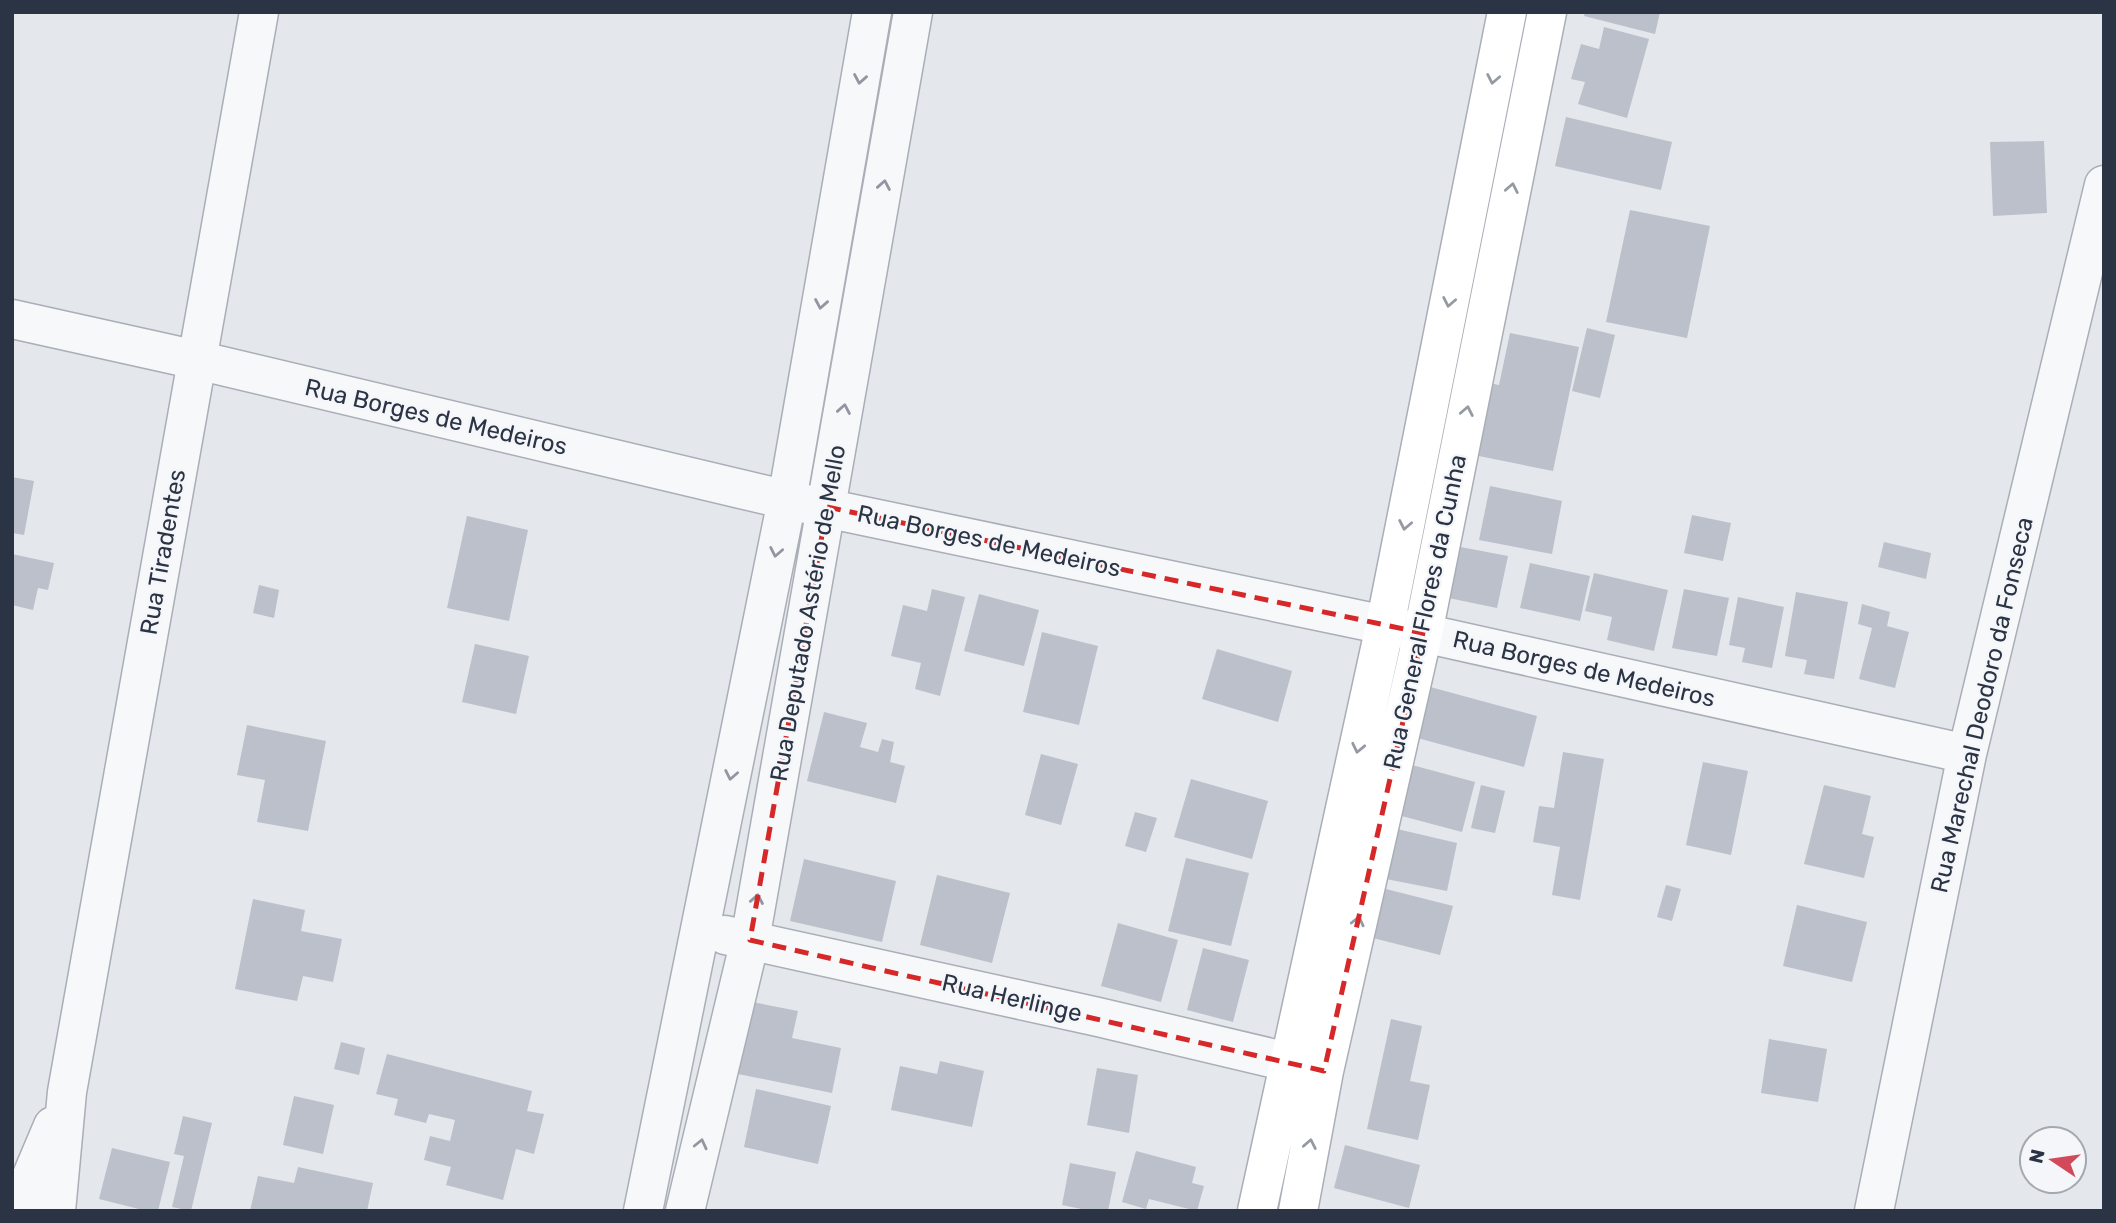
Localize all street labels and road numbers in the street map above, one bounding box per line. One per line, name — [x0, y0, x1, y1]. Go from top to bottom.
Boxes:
street label: Rua Borges de Medeiros — [302, 373, 570, 461]
street label: Rua Deputado Astério de Mello — [765, 443, 851, 783]
street label: Rua General Flores da Cunha — [1378, 452, 1472, 772]
street label: Rua Tiradentes — [135, 467, 191, 637]
street label: Rua Borges de Medeiros — [855, 499, 1123, 583]
street label: Rua Marechal Deodoro da Fonseca — [1925, 514, 2039, 896]
street label: Rua Borges de Medeiros — [1450, 625, 1718, 713]
street label: Rua Herlinge — [939, 968, 1085, 1028]

